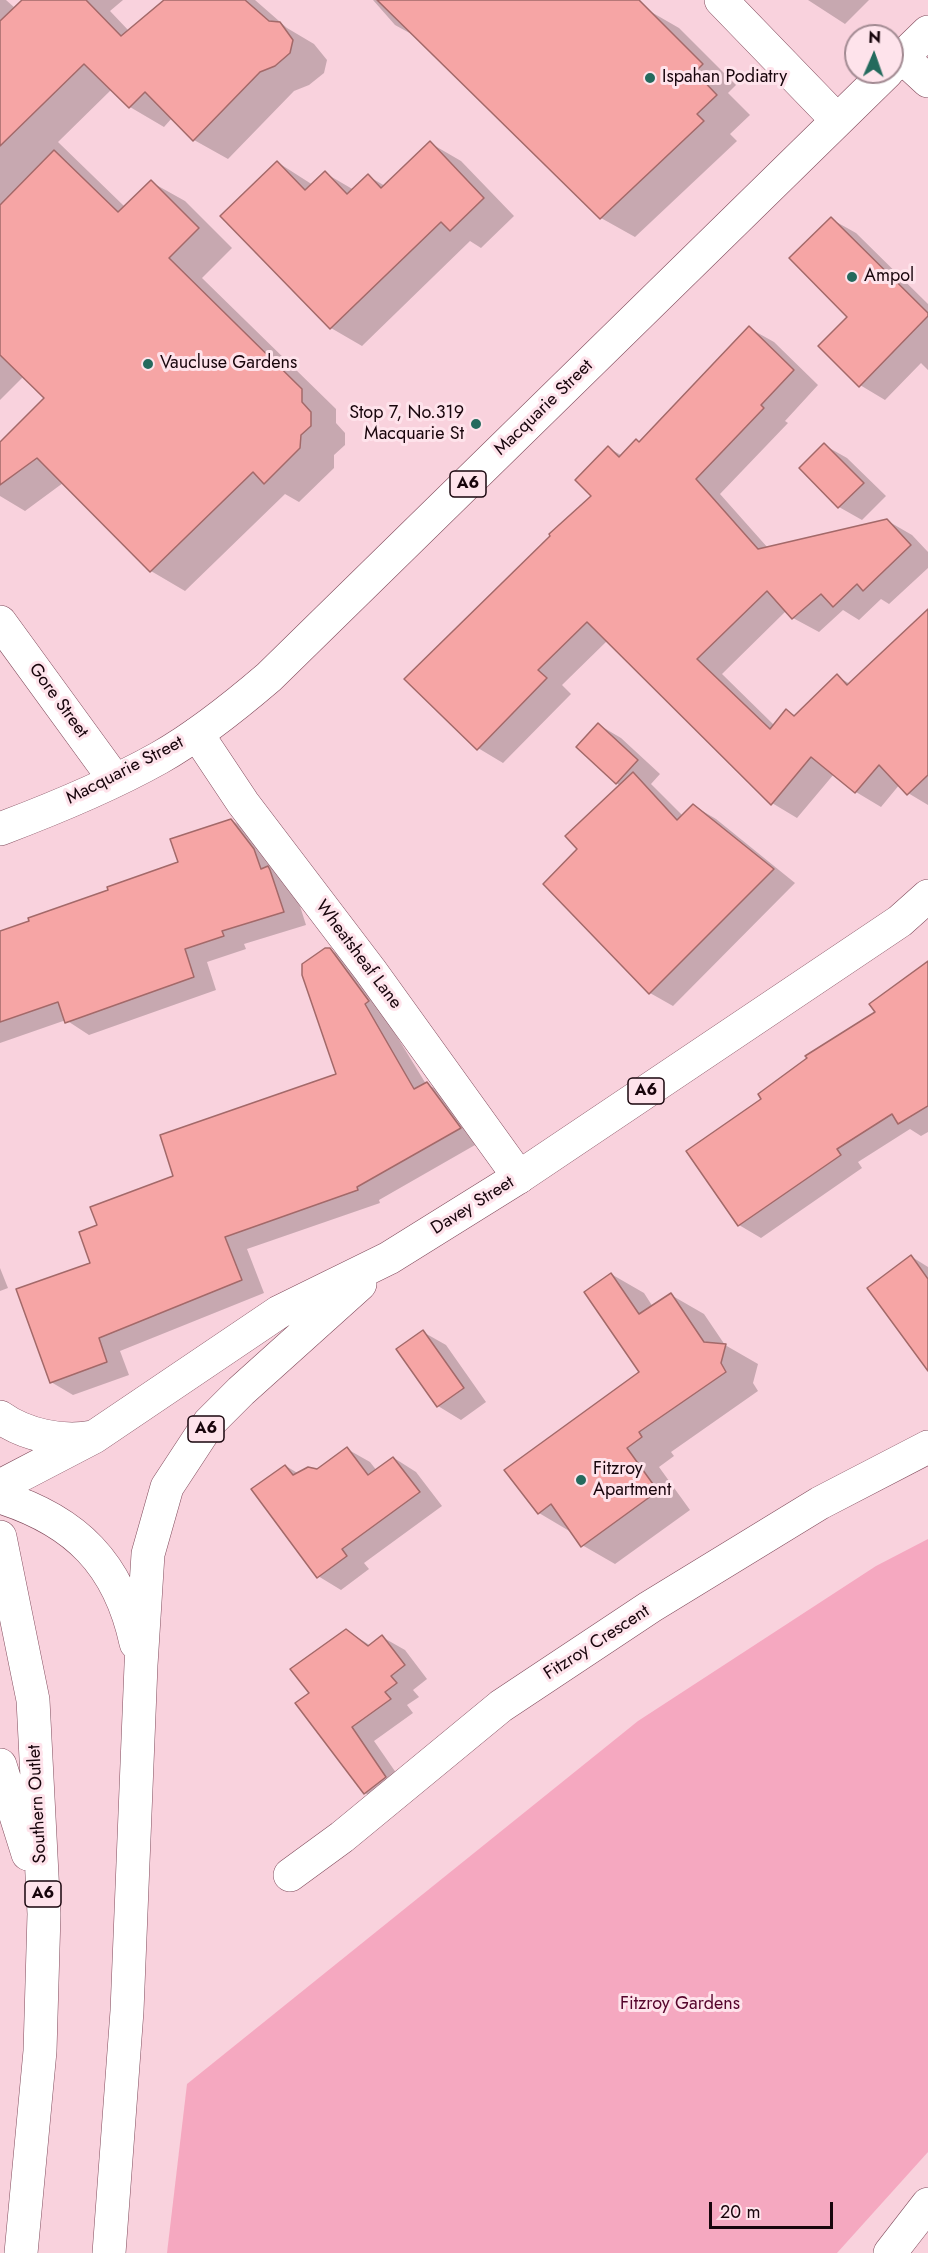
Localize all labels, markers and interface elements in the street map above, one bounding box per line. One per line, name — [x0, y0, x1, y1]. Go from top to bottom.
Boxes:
north arrow — [844, 24, 904, 84]
text: N — [868, 26, 881, 49]
place label: Ispahan Podiatry — [662, 67, 787, 89]
marker: Ispahan Podiatry — [643, 71, 657, 85]
place label: Ampol — [864, 266, 914, 288]
marker: Ampol — [845, 270, 859, 284]
place label: Vaucluse Gardens — [160, 353, 297, 375]
street label: Macquarie Street — [490, 356, 598, 460]
marker: Vaucluse Gardens — [141, 357, 155, 371]
place label: Stop 7, No.319 Macquarie St — [349, 403, 464, 446]
marker: Stop 7, No.319 Macquarie St — [469, 417, 483, 431]
road number: A6 — [450, 471, 486, 497]
street label: Gore Street — [24, 659, 92, 743]
street label: Macquarie Street — [63, 732, 187, 810]
street label: Wheatsheaf Lane — [310, 897, 406, 1013]
road number: A6 — [628, 1078, 664, 1104]
street label: Davey Street — [428, 1172, 518, 1240]
road number: A6 — [188, 1416, 224, 1442]
place label: Fitzroy Apartment — [593, 1459, 671, 1502]
marker: Fitzroy Apartment — [574, 1473, 588, 1487]
street label: Fitzroy Crescent — [540, 1601, 654, 1685]
street label: Southern Outlet — [24, 1744, 52, 1864]
road number: A6 — [25, 1881, 61, 1907]
park label: Fitzroy Gardens — [620, 1994, 740, 2016]
scale bar — [712, 2190, 836, 2228]
text: 20 m — [720, 2199, 760, 2225]

